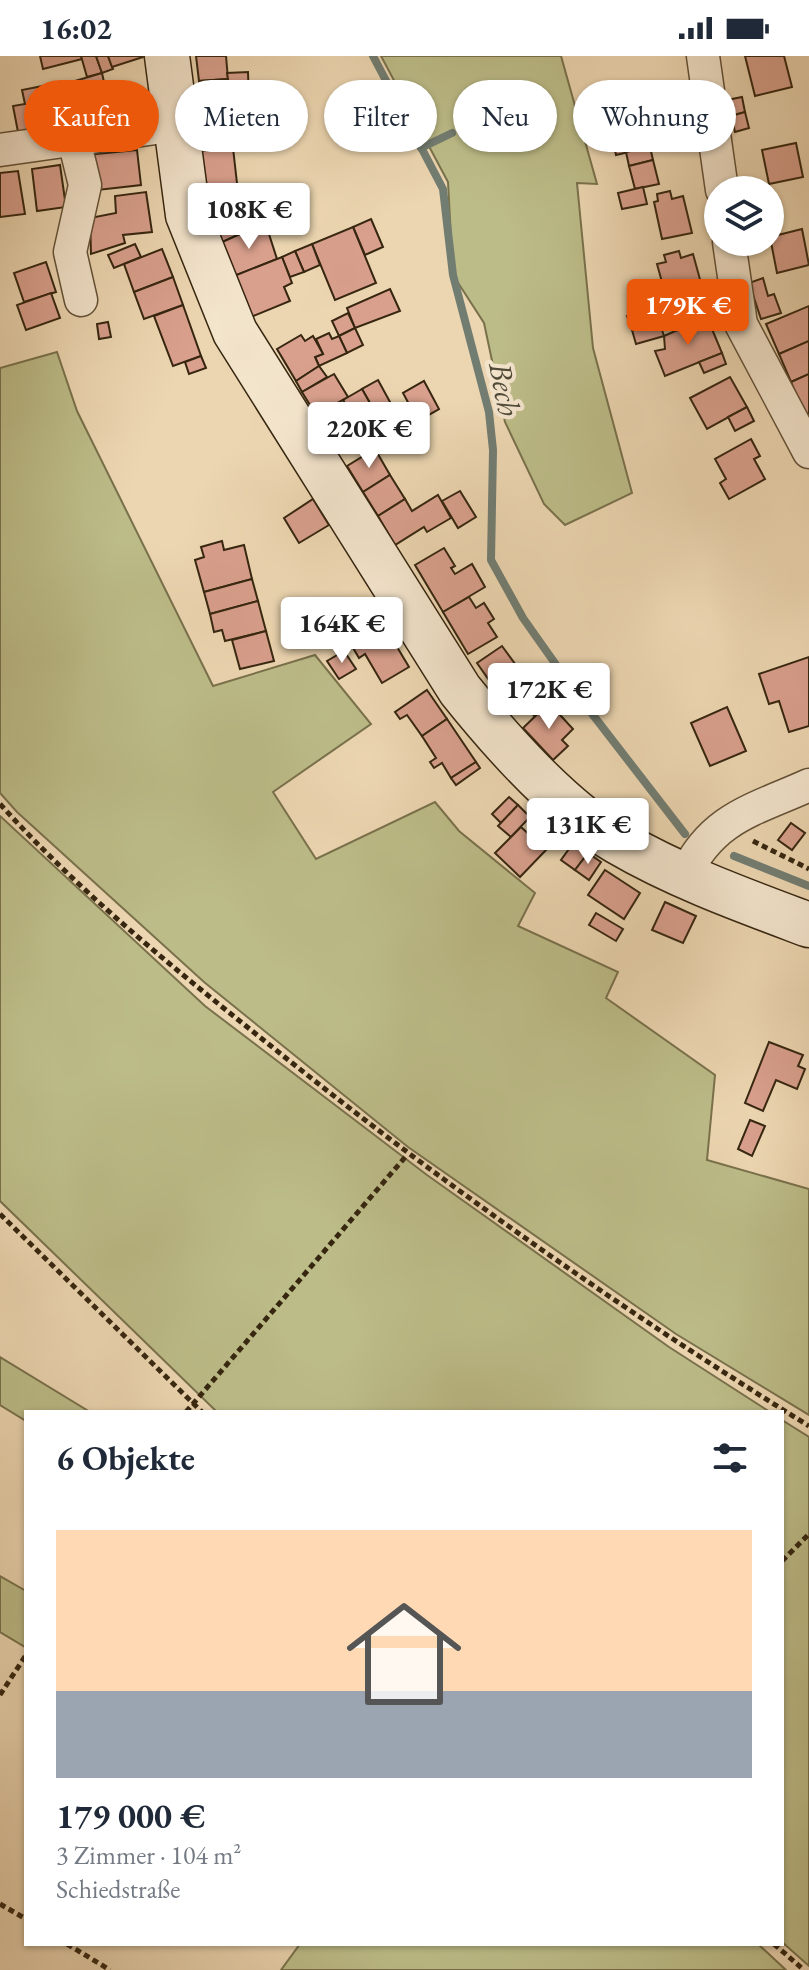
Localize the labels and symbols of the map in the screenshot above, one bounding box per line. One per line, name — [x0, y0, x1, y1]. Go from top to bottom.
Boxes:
pin: 108K € — [184, 183, 314, 251]
pin: 179K € — [623, 279, 753, 347]
water label: Bech — [479, 357, 531, 420]
pin: 220K € — [304, 402, 434, 470]
pin: 164K € — [277, 597, 407, 665]
pin: 172K € — [484, 663, 614, 731]
pin: 131K € — [523, 798, 653, 866]

